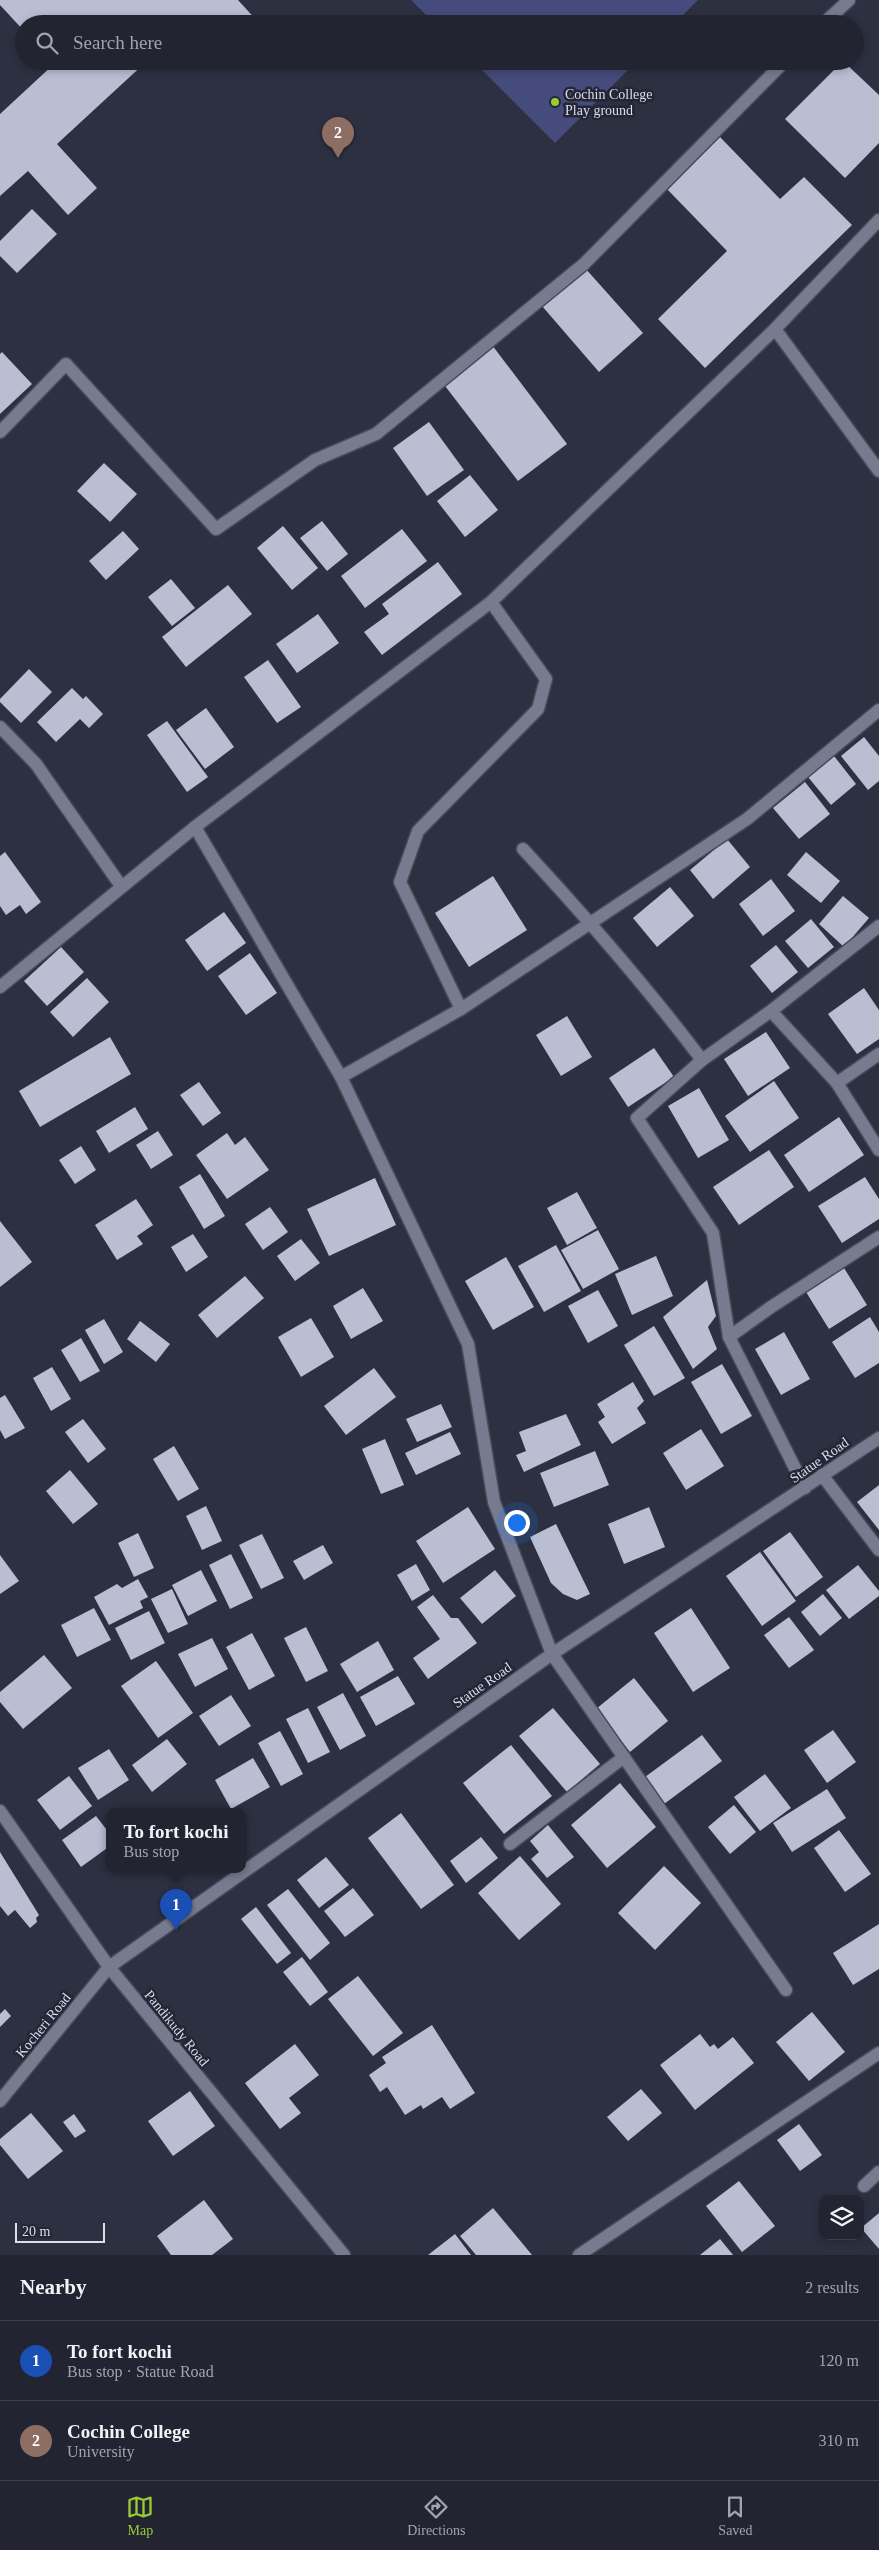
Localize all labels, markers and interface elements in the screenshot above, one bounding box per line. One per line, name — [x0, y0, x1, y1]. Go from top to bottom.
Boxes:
search box — [15, 15, 864, 70]
icon: search — [33, 29, 61, 57]
text: Search here — [73, 32, 162, 53]
place label: Cochin College Play ground — [565, 87, 653, 118]
marker: Cochin College Play ground — [549, 96, 561, 108]
pin: 2 — [322, 117, 354, 158]
street label: Statue Road — [787, 1435, 851, 1486]
your location — [504, 1510, 530, 1536]
street label: Statue Road — [450, 1660, 514, 1711]
popup — [106, 1808, 246, 1873]
text: To fort kochi — [124, 1821, 228, 1842]
text: Bus stop — [124, 1843, 179, 1860]
pin: 1 — [160, 1889, 192, 1930]
street label: Pandikudy Road — [142, 1987, 212, 2069]
street label: Kocheri Road — [13, 1990, 74, 2060]
map controls — [819, 2195, 864, 2240]
button: layers — [819, 2195, 864, 2240]
scale bar — [15, 2220, 105, 2243]
text: 20 m — [22, 2224, 50, 2239]
text: Nearby — [20, 2275, 87, 2299]
text: 2 results — [805, 2279, 859, 2296]
text: To fort kochi — [67, 2341, 172, 2362]
text: 1 — [32, 2352, 40, 2369]
text: 120 m — [819, 2352, 859, 2369]
text: Bus stop · Statue Road — [67, 2363, 214, 2380]
text: Cochin College — [67, 2421, 190, 2442]
text: 2 — [32, 2432, 40, 2449]
text: 310 m — [819, 2432, 859, 2449]
text: University — [67, 2443, 135, 2460]
tab: Map — [126, 2493, 154, 2539]
tab: Directions — [407, 2493, 466, 2539]
tab: Saved — [718, 2493, 753, 2539]

